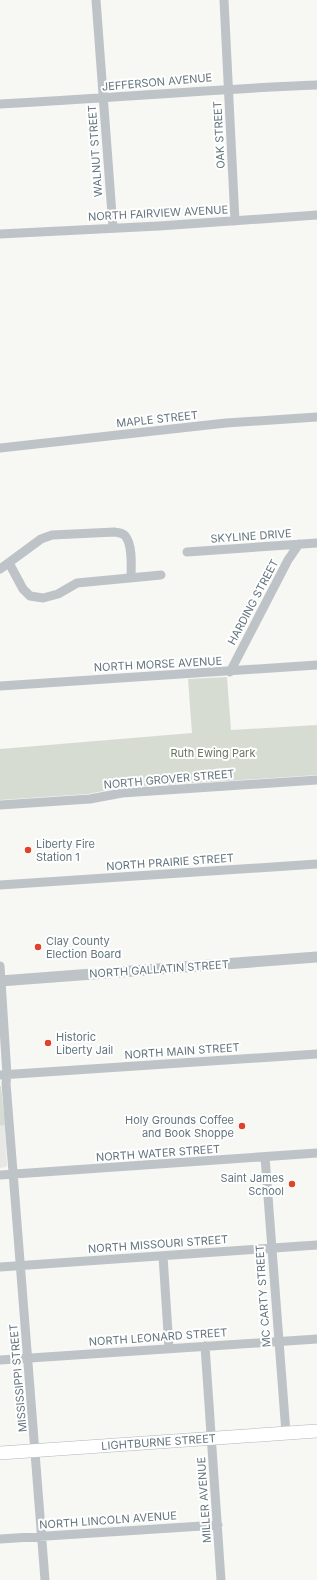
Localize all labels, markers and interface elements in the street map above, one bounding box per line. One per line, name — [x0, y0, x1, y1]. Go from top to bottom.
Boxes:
street label: JEFFERSON AVENUE — [101, 70, 213, 94]
street label: OAK STREET — [210, 101, 228, 169]
street label: WALNUT STREET — [85, 104, 105, 198]
street label: NORTH FAIRVIEW AVENUE — [88, 202, 228, 224]
street label: MAPLE STREET — [115, 408, 199, 430]
street label: SKYLINE DRIVE — [210, 526, 292, 546]
street label: HARDING STREET — [225, 557, 281, 647]
street label: NORTH MORSE AVENUE — [93, 654, 223, 674]
park label: Ruth Ewing Park — [171, 746, 255, 760]
street label: NORTH GROVER STREET — [103, 766, 235, 792]
place label: Liberty Fire Station 1 — [36, 837, 95, 864]
marker: Liberty Fire Station 1 — [23, 845, 33, 855]
street label: NORTH PRAIRIE STREET — [106, 851, 234, 873]
place label: Clay County Election Board — [46, 934, 121, 961]
marker: Clay County Election Board — [33, 942, 43, 952]
street label: NORTH GALLATIN STREET — [89, 957, 229, 981]
place label: Historic Liberty Jail — [56, 1030, 113, 1057]
marker: Historic Liberty Jail — [43, 1038, 53, 1048]
street label: NORTH MAIN STREET — [124, 1040, 240, 1062]
place label: Holy Grounds Coffee and Book Shoppe — [125, 1113, 234, 1140]
marker: Holy Grounds Coffee and Book Shoppe — [237, 1121, 247, 1131]
street label: NORTH WATER STREET — [95, 1142, 221, 1164]
place label: Saint James School — [221, 1171, 284, 1198]
marker: Saint James School — [287, 1179, 297, 1189]
street label: NORTH MISSOURI STREET — [87, 1232, 229, 1256]
street label: MC CARTY STREET — [252, 1244, 274, 1348]
street label: MISSISSIPPI STREET — [6, 1323, 30, 1433]
street label: NORTH LEONARD STREET — [88, 1325, 228, 1349]
street label: LIGHTBURNE STREET — [101, 1431, 216, 1453]
street label: MILLER AVENUE — [194, 1456, 214, 1544]
street label: NORTH LINCOLN AVENUE — [39, 1508, 177, 1532]

